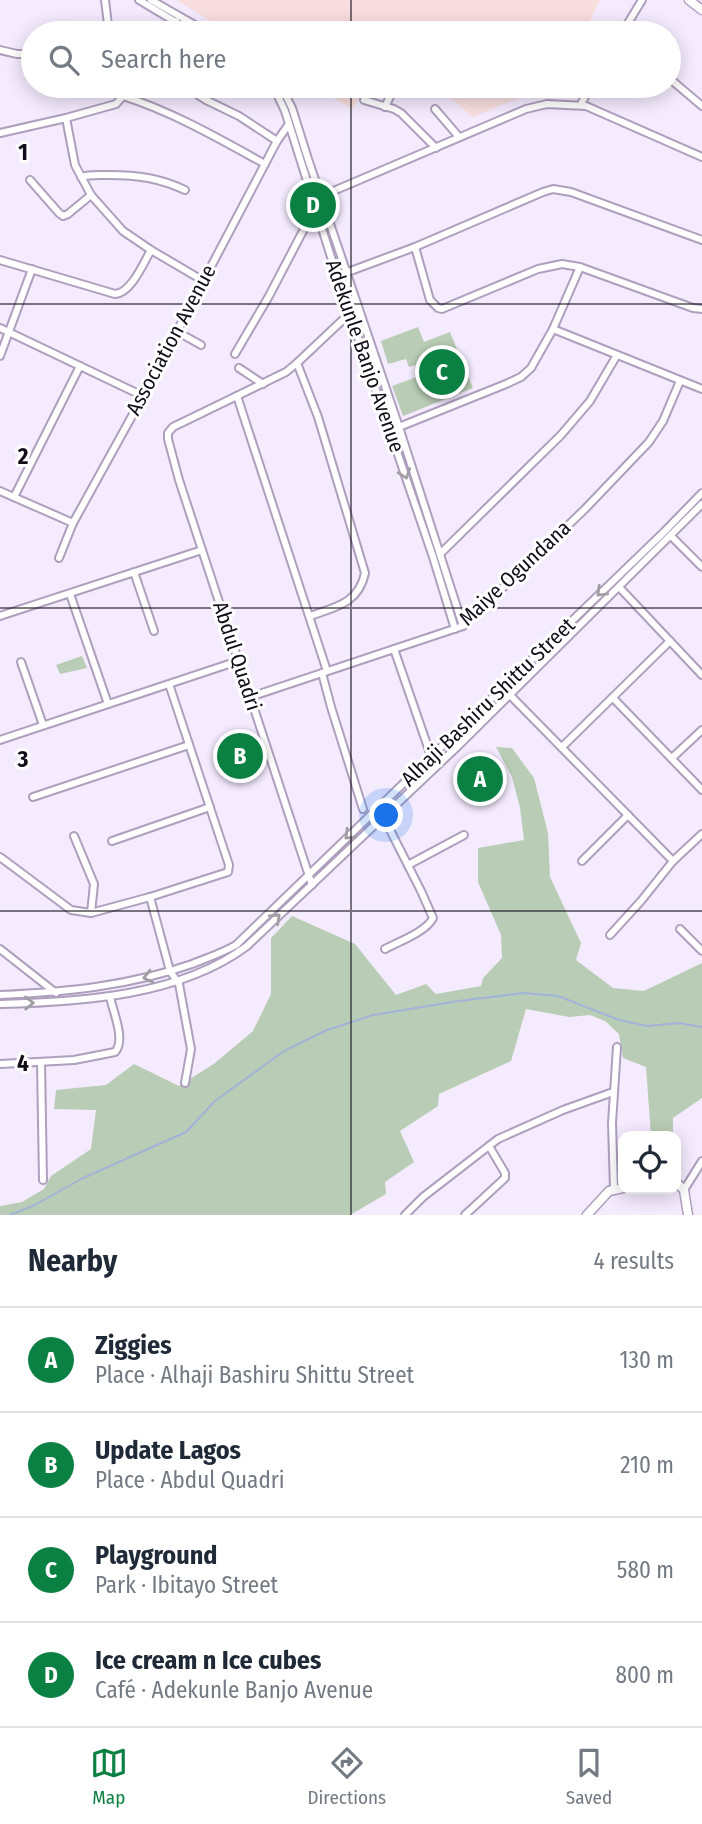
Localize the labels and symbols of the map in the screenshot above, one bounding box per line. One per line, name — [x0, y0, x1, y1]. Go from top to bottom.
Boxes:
text: 1 — [18, 138, 28, 166]
pin: D — [290, 179, 336, 231]
street label: Adekunle Banjo Avenue — [320, 256, 410, 456]
street label: Association Avenue — [120, 260, 222, 420]
pin: C — [419, 346, 465, 398]
text: 2 — [17, 442, 29, 470]
one-way arrow — [397, 468, 411, 480]
street label: Maiye Ogundana — [454, 515, 576, 631]
one-way arrow — [596, 584, 609, 597]
street label: Abdul Quadri — [207, 598, 267, 714]
street label: Alhaji Bashiru Shittu Street — [396, 613, 580, 791]
pin: B — [217, 730, 263, 782]
text: 3 — [17, 745, 29, 773]
pin: A — [457, 753, 503, 805]
your location — [369, 798, 403, 832]
one-way arrow — [344, 827, 357, 840]
one-way arrow — [268, 914, 281, 926]
one-way arrow — [142, 969, 154, 983]
one-way arrow — [24, 996, 35, 1011]
text: 4 — [17, 1049, 29, 1077]

